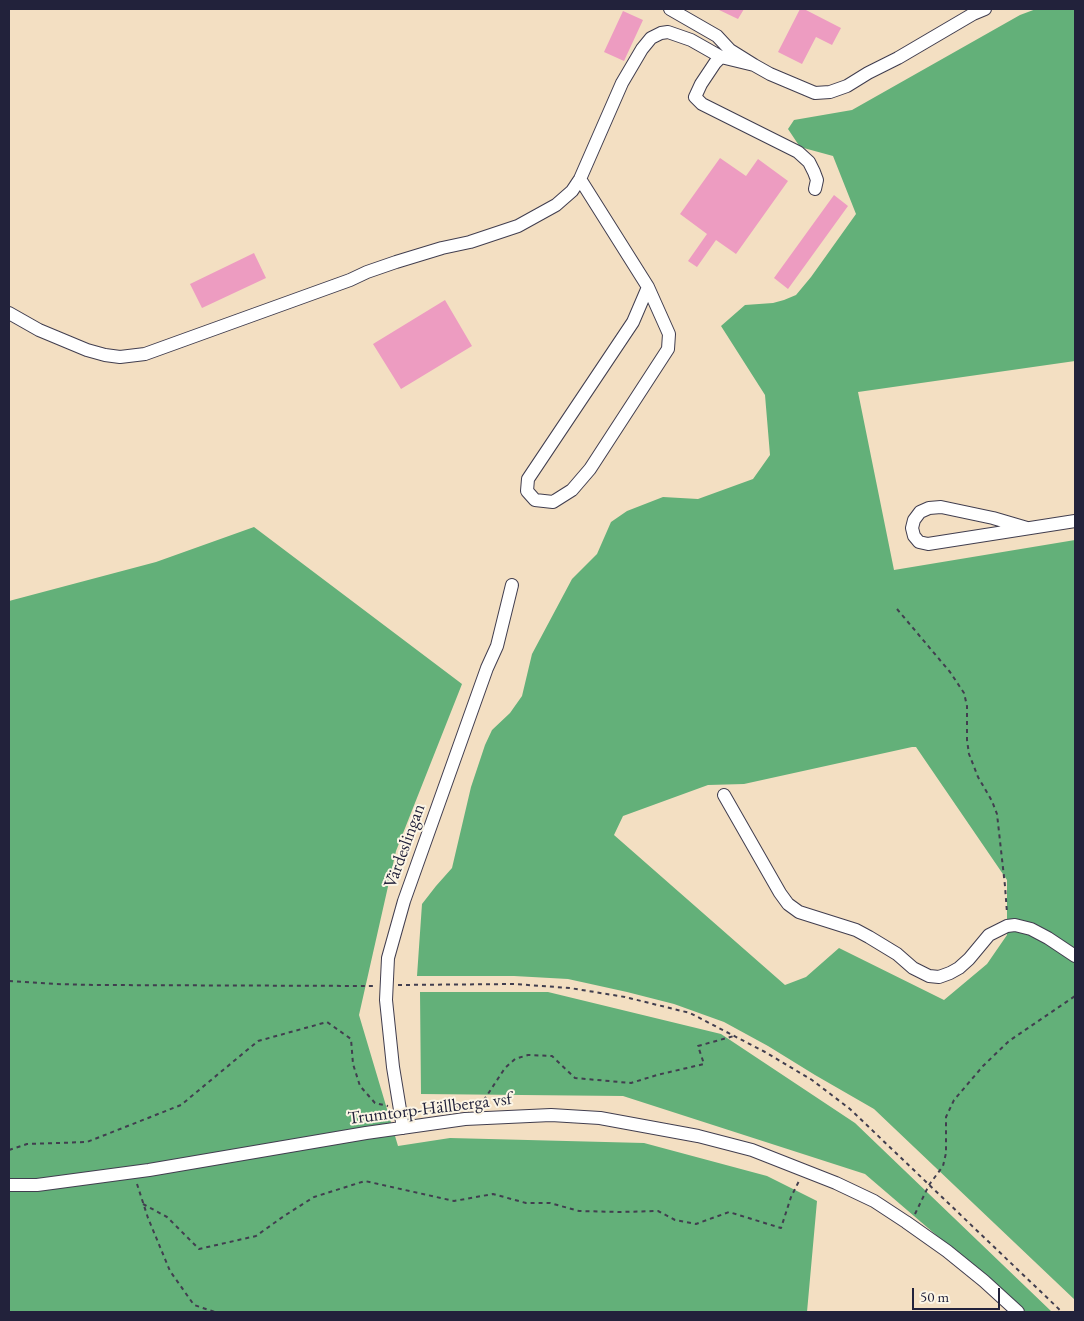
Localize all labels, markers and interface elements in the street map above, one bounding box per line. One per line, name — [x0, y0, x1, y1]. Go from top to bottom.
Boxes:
street label: Värdeslingan — [380, 801, 430, 891]
street label: Trumtorp-Hällberga vsf — [347, 1088, 513, 1130]
scale bar — [914, 1278, 1002, 1310]
text: 50 m — [920, 1287, 949, 1306]

